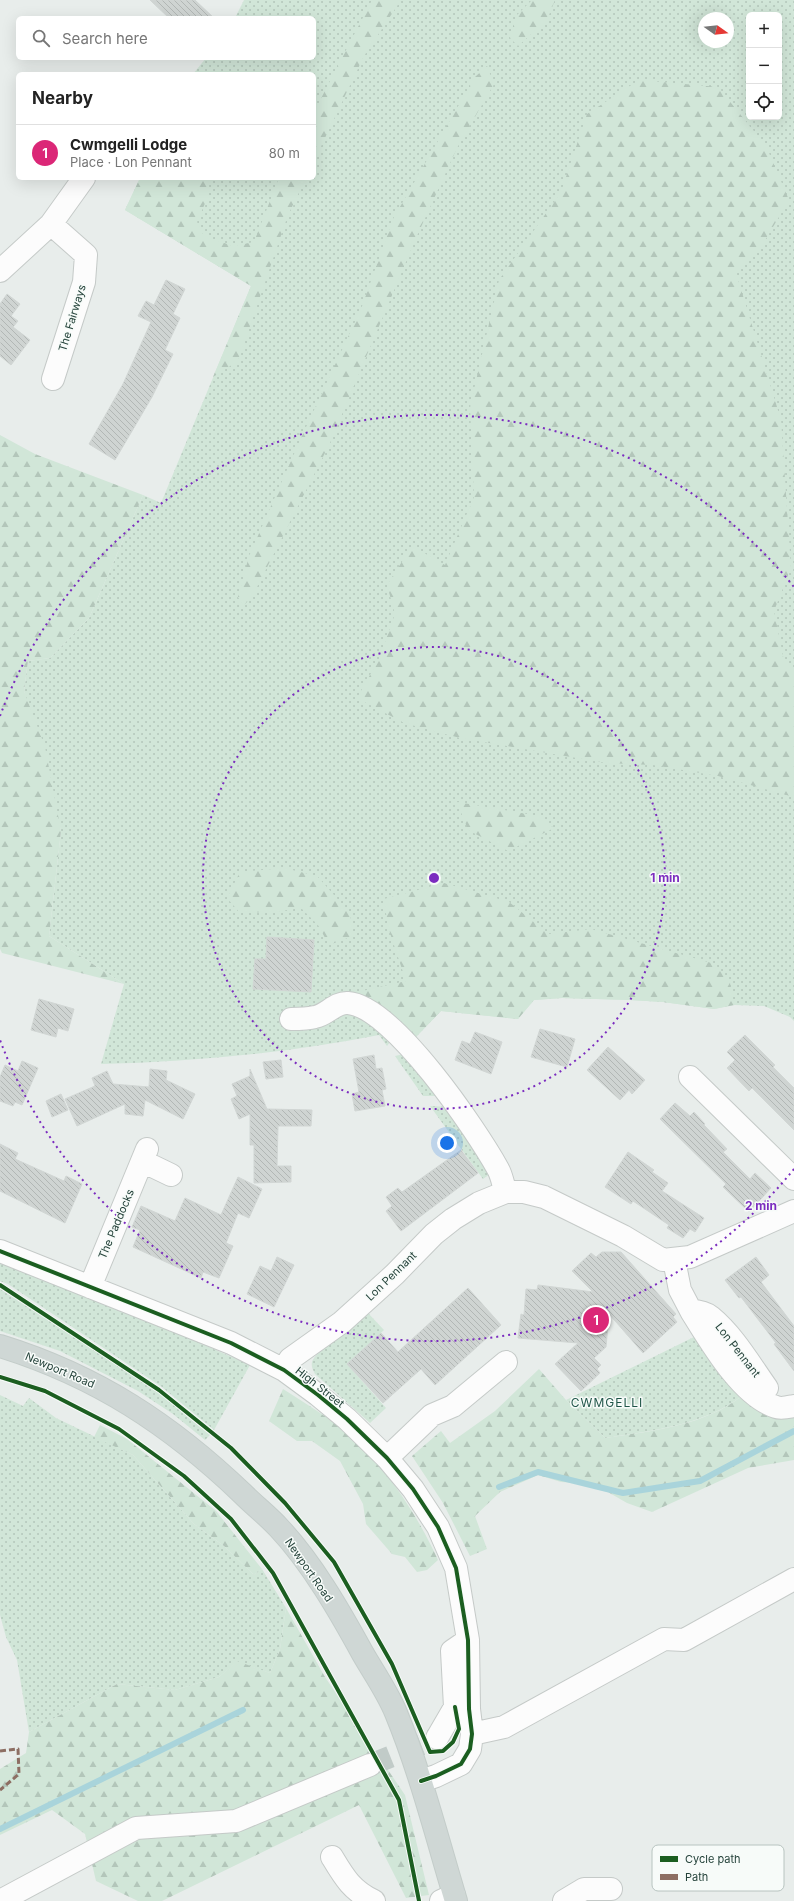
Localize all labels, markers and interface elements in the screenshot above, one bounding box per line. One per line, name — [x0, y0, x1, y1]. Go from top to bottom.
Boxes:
north arrow — [698, 12, 734, 48]
map controls — [746, 12, 782, 120]
button: + — [746, 12, 782, 48]
search box — [16, 16, 316, 60]
icon: search — [30, 27, 52, 49]
text: Search here — [62, 29, 148, 48]
button: − — [746, 48, 782, 84]
button: locate — [746, 84, 782, 120]
text: Nearby — [32, 88, 93, 108]
text: Cwmgelli Lodge — [70, 135, 187, 154]
text: 1 — [42, 145, 48, 161]
text: 80 m — [269, 145, 300, 161]
text: Place · Lon Pennant — [70, 154, 192, 170]
street label: The Fairways — [55, 283, 89, 353]
text: 1 min — [650, 870, 680, 885]
centre of rings — [427, 871, 441, 885]
your location — [437, 1133, 457, 1153]
street label: The Paddocks — [95, 1187, 137, 1261]
text: 2 min — [745, 1198, 777, 1213]
street label: Lon Pennant — [363, 1248, 420, 1304]
pin: 1 — [583, 1305, 609, 1335]
street label: Lon Pennant — [712, 1320, 764, 1380]
street label: Newport Road — [23, 1349, 97, 1391]
street label: High Street — [293, 1364, 348, 1411]
district label: CWMGELLI — [571, 1395, 643, 1410]
street label: Newport Road — [282, 1536, 336, 1604]
legend — [652, 1845, 784, 1891]
text: Cycle path — [685, 1852, 741, 1866]
text: Path — [685, 1870, 708, 1884]

